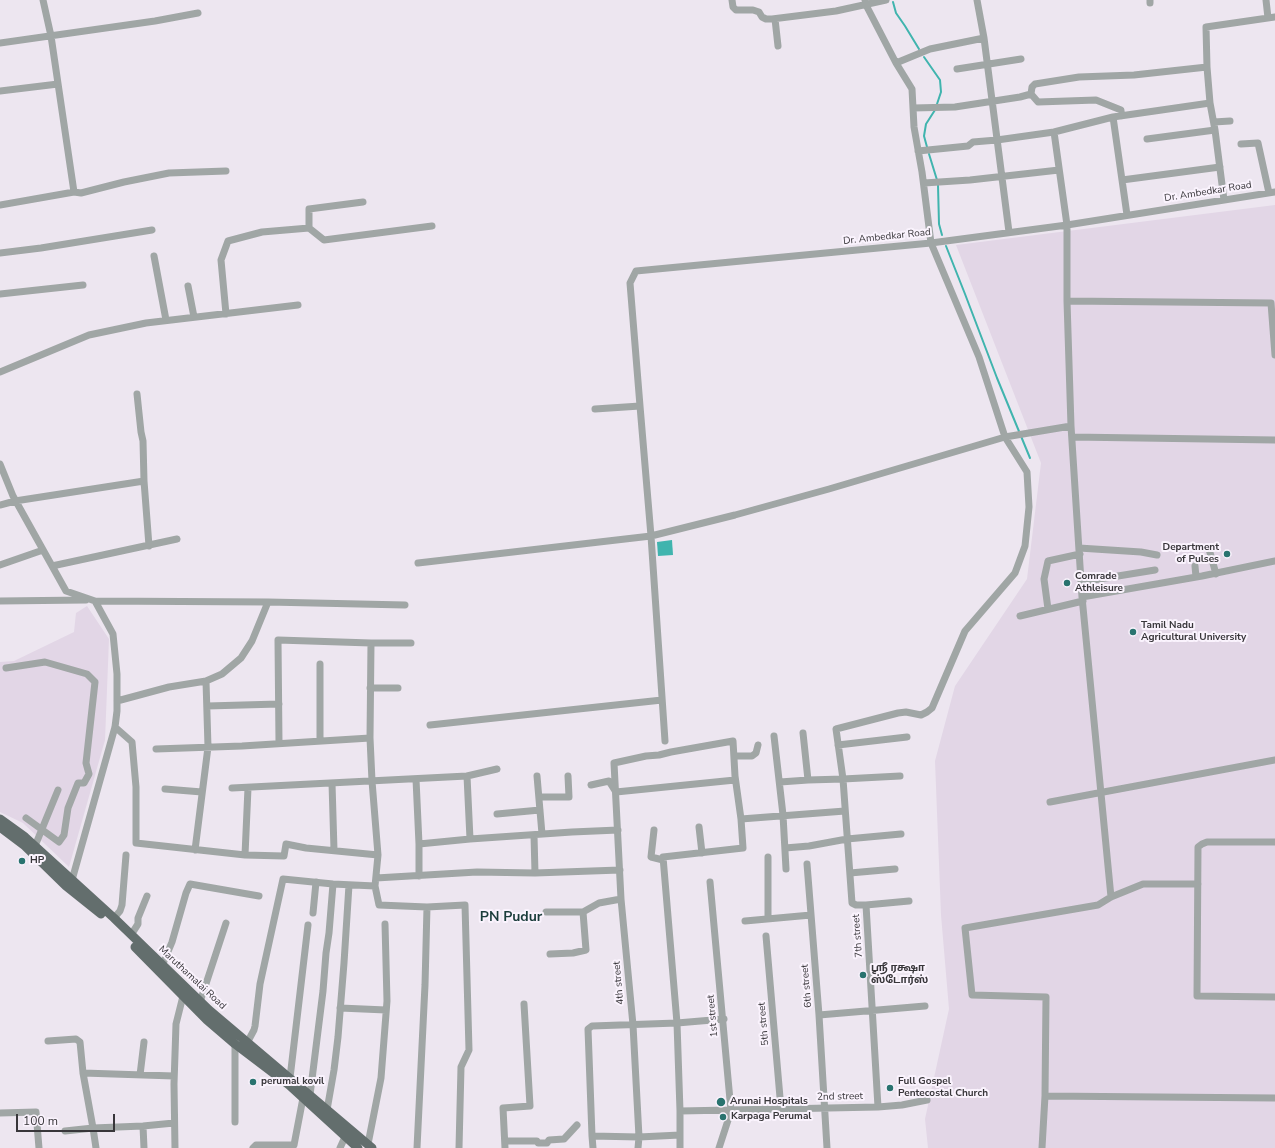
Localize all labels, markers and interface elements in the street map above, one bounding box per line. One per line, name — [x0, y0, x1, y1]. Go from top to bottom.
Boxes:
street label: Dr. Ambedkar Road — [1164, 179, 1252, 205]
street label: Dr. Ambedkar Road — [843, 226, 931, 248]
place label: Department of Pulses — [1163, 542, 1219, 566]
marker: Department of Pulses — [1222, 549, 1232, 559]
place label: Comrade Athleisure — [1075, 571, 1123, 594]
marker: Comrade Athleisure — [1062, 578, 1072, 588]
place label: Tamil Nadu Agricultural University — [1141, 620, 1246, 644]
marker: Tamil Nadu Agricultural University — [1128, 627, 1138, 637]
place label: HP — [30, 855, 44, 867]
marker: HP — [17, 856, 27, 866]
district label: PN Pudur — [480, 910, 542, 926]
street label: 7th street — [850, 914, 866, 958]
street label: Maruthamalai Road — [156, 944, 228, 1012]
street label: 4th street — [611, 961, 627, 1005]
place label: ஶ்ரீ ரக்ஷா ஸ்டோர்ஸ் — [871, 963, 928, 986]
street label: 6th street — [799, 964, 815, 1008]
marker: ஶ்ரீ ரக்ஷா ஸ்டோர்ஸ் — [858, 970, 868, 980]
street label: 1st street — [705, 994, 721, 1038]
street label: 5th street — [756, 1002, 772, 1046]
place label: perumal kovil — [261, 1076, 324, 1088]
place label: Full Gospel Pentecostal Church — [898, 1076, 988, 1100]
marker: perumal kovil — [248, 1077, 258, 1087]
marker: Full Gospel Pentecostal Church — [885, 1083, 895, 1093]
street label: 2nd street — [817, 1091, 863, 1103]
marker: Arunai Hospitals — [715, 1096, 727, 1108]
place label: Arunai Hospitals — [730, 1096, 808, 1108]
scale bar — [18, 1106, 117, 1132]
place label: Karpaga Perumal — [731, 1111, 812, 1123]
marker: Karpaga Perumal — [718, 1112, 728, 1122]
text: 100 m — [23, 1113, 58, 1129]

